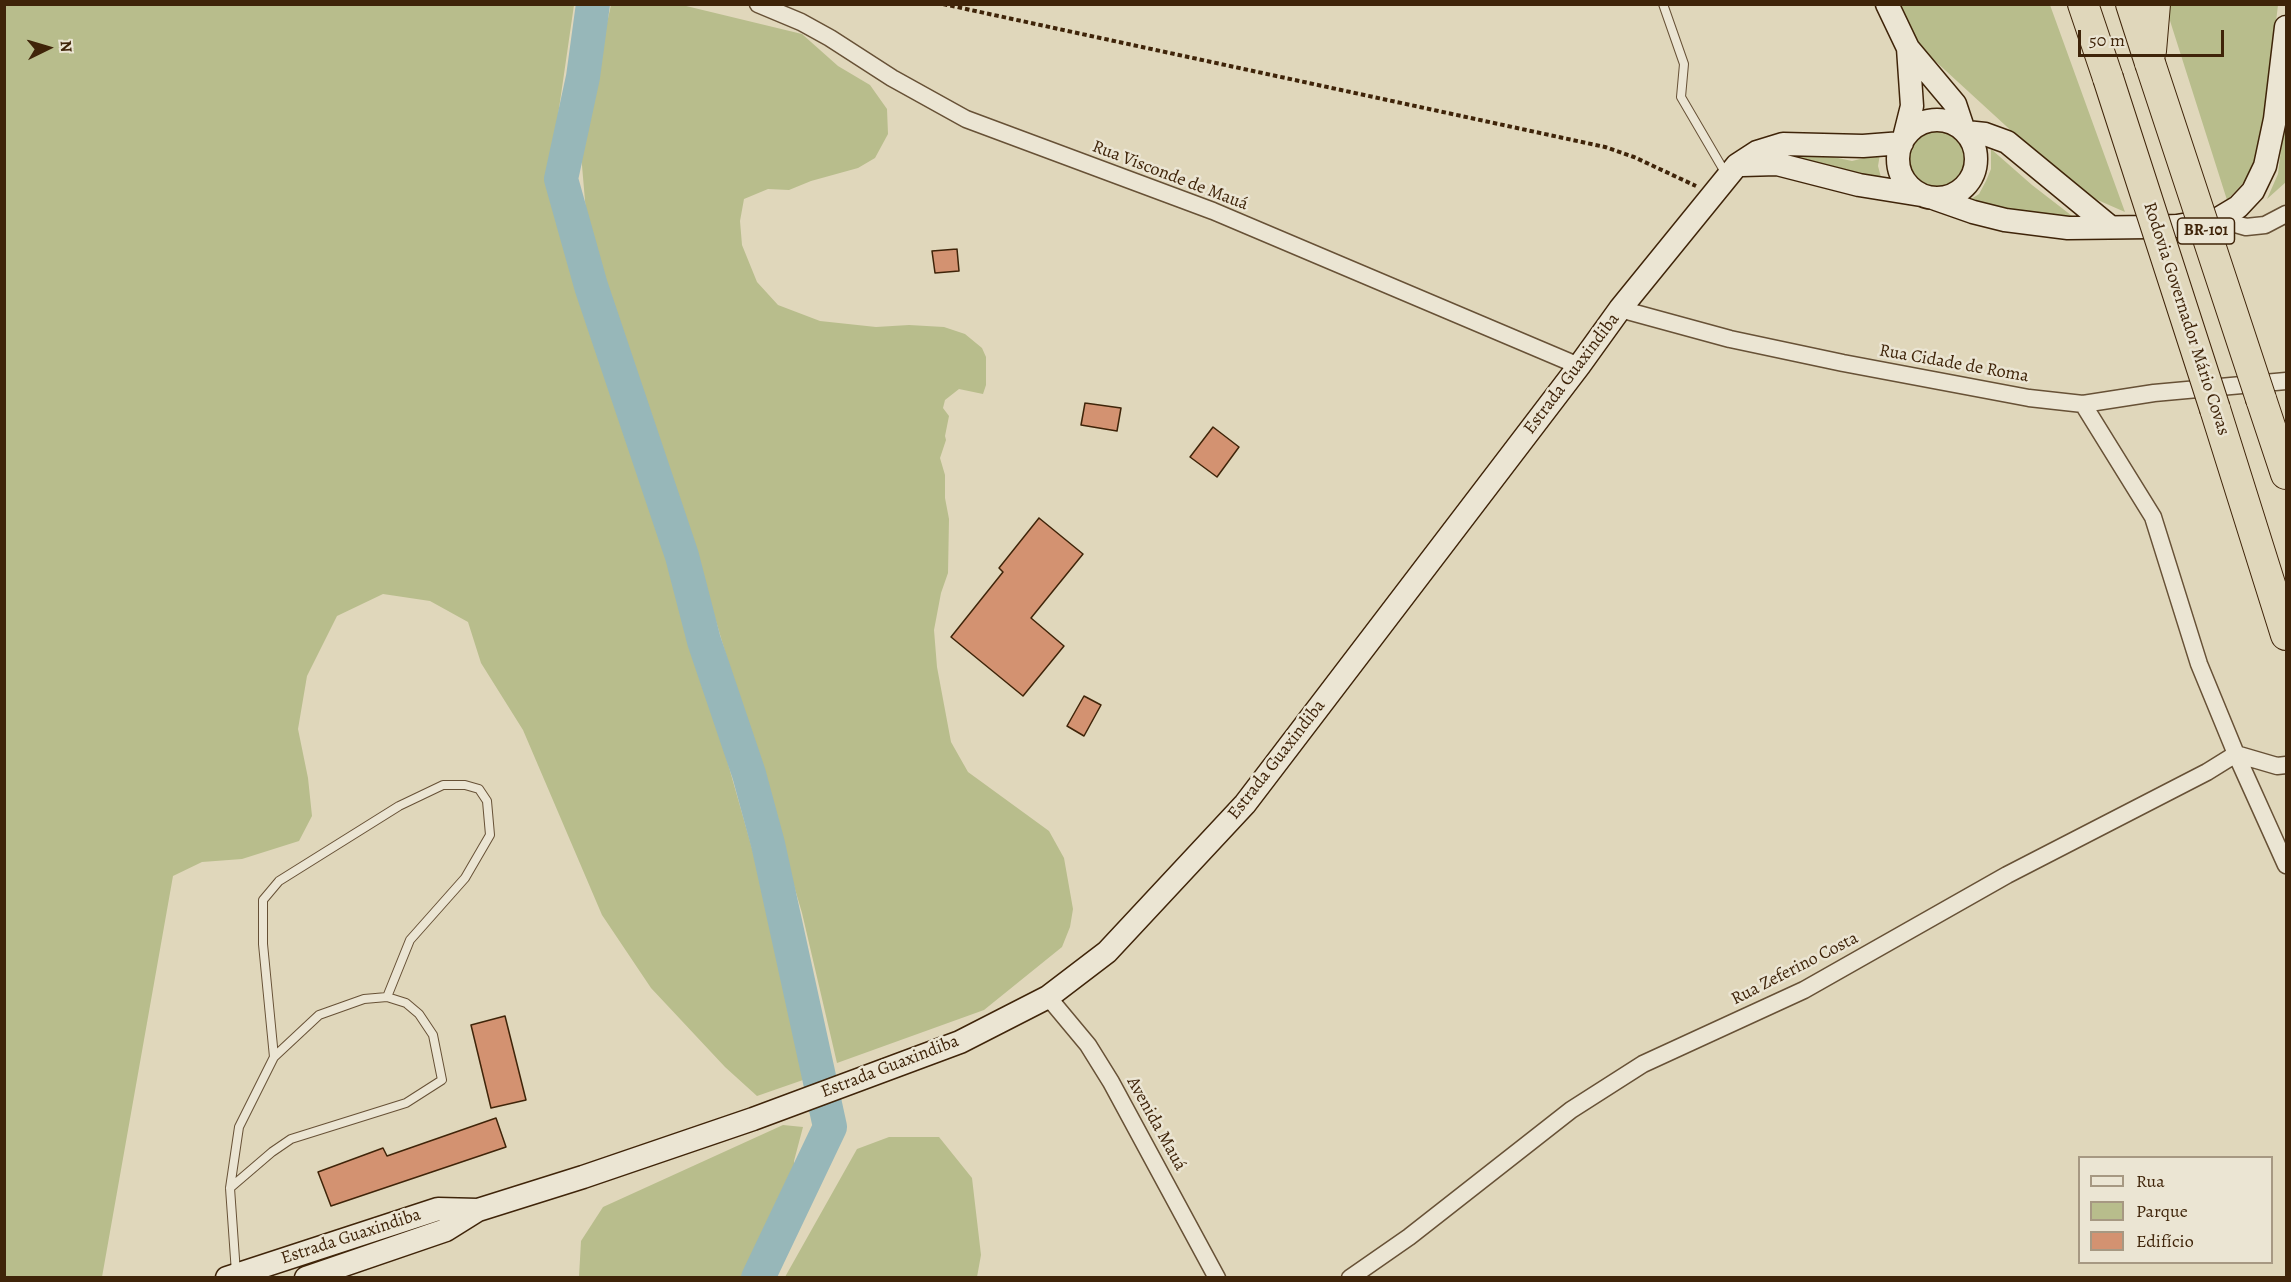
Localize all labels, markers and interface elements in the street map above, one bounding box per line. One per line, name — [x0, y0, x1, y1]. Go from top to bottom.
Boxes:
north arrow — [18, 18, 78, 78]
scale bar — [2081, 18, 2226, 56]
text: 50 m — [2089, 28, 2125, 52]
text: N — [54, 40, 77, 53]
street label: Rua Visconde de Mauá — [1089, 136, 1251, 216]
street label: Rodovia Governador Mário Covas — [2138, 200, 2234, 438]
road number: BR-101 — [2178, 218, 2234, 244]
street label: Estrada Guaxindiba — [1519, 309, 1625, 439]
street label: Rua Cidade de Roma — [1877, 340, 2031, 388]
street label: Estrada Guaxindiba — [1224, 696, 1330, 824]
street label: Rua Zeferino Costa — [1728, 928, 1862, 1010]
street label: Estrada Guaxindiba — [818, 1031, 962, 1103]
street label: Avenida Mauá — [1121, 1073, 1191, 1175]
legend — [2078, 1156, 2273, 1264]
text: Rua — [2136, 1169, 2165, 1193]
text: Parque — [2136, 1199, 2188, 1223]
street label: Estrada Guaxindiba — [278, 1204, 424, 1270]
text: Edifício — [2136, 1229, 2194, 1253]

